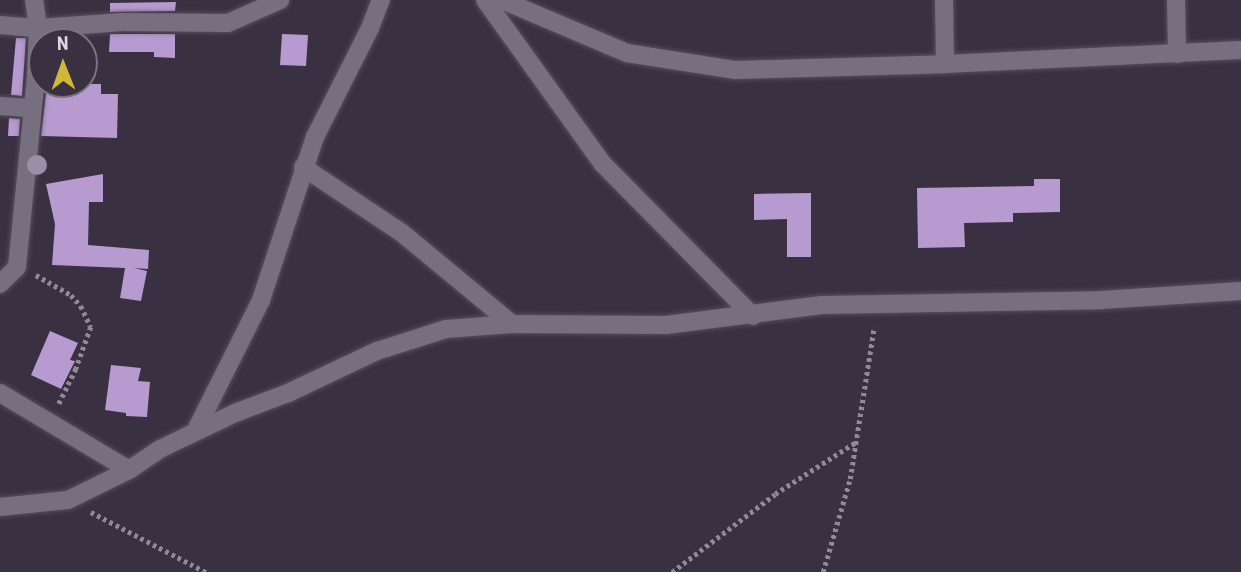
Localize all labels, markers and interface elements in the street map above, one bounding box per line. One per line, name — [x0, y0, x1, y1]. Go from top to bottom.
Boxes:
north arrow — [28, 28, 98, 98]
text: N — [57, 32, 69, 55]

